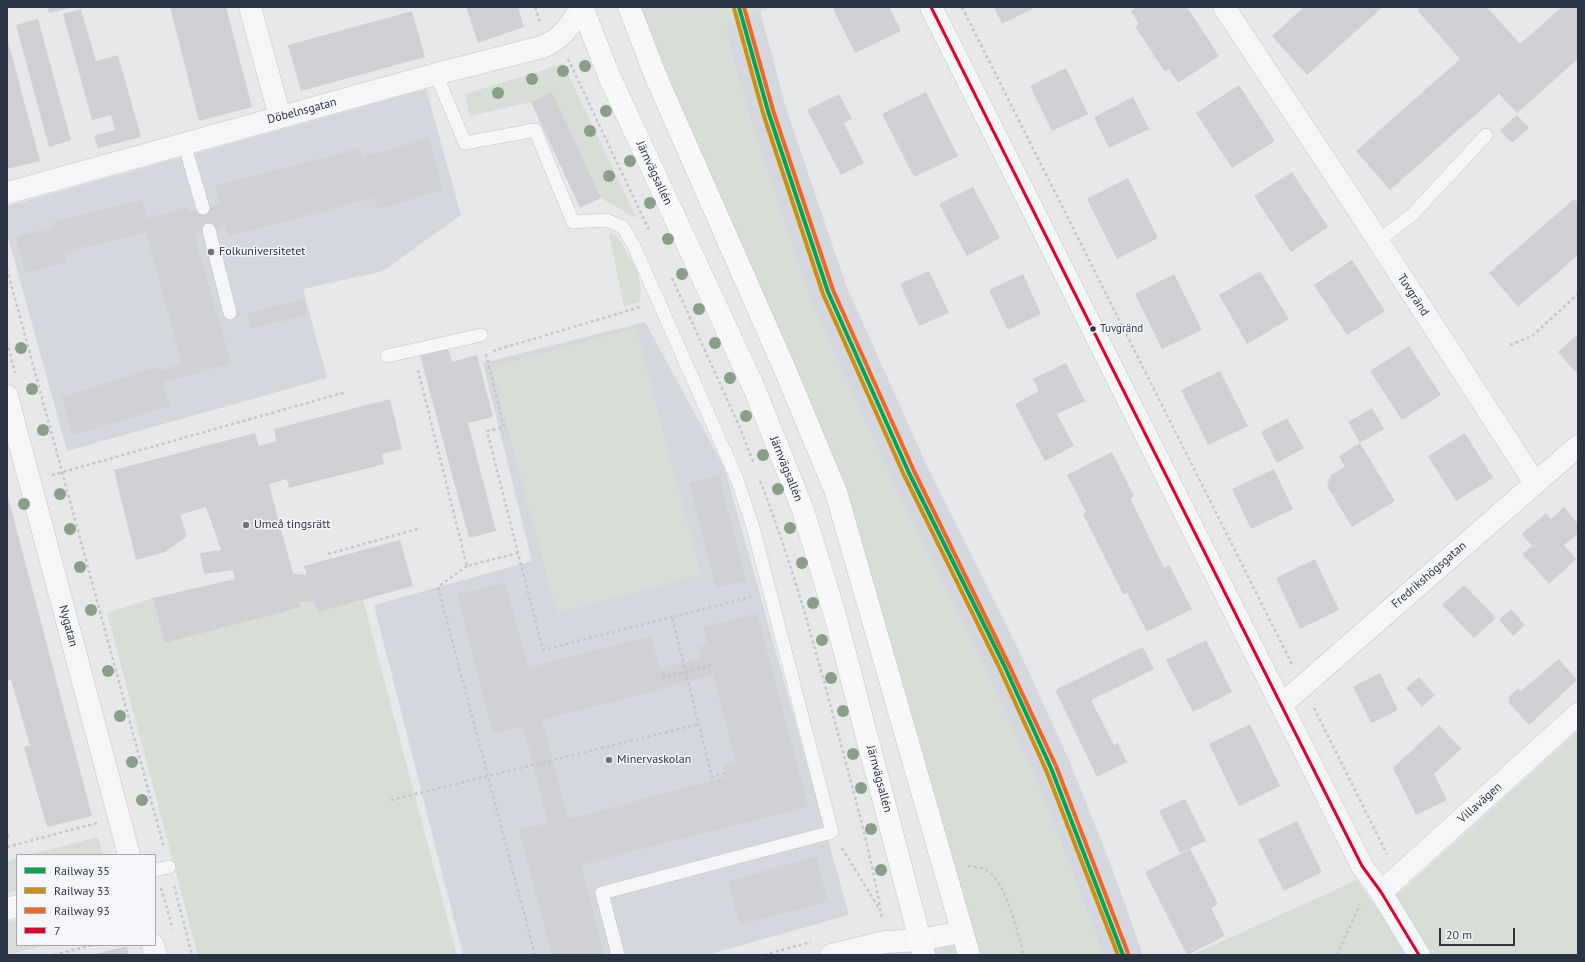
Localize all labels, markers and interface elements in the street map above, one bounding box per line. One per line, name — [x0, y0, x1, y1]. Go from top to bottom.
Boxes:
street label: Döbelnsgatan — [266, 95, 338, 127]
street label: Järnvägsallén — [633, 139, 675, 207]
place label: Folkuniversitetet — [219, 245, 305, 259]
marker: Folkuniversitetet — [206, 247, 216, 257]
street label: Tuvgränd — [1394, 271, 1432, 319]
place label: Tuvgränd — [1100, 322, 1143, 336]
marker: Tuvgränd — [1088, 324, 1098, 334]
street label: Järnvägsallén — [766, 434, 806, 504]
place label: Umeå tingsrätt — [254, 518, 330, 532]
marker: Umeå tingsrätt — [241, 520, 251, 530]
street label: Fredrikshögsgatan — [1389, 539, 1469, 611]
street label: Nygatan — [56, 604, 80, 648]
street label: Järnvägsallén — [863, 744, 895, 814]
place label: Minervaskolan — [617, 753, 691, 767]
marker: Minervaskolan — [604, 755, 614, 765]
street label: Villavägen — [1455, 780, 1505, 826]
legend — [16, 854, 156, 946]
text: Railway 35 — [54, 863, 110, 878]
text: Railway 33 — [54, 883, 110, 898]
text: Railway 93 — [54, 903, 110, 918]
scale bar — [1441, 920, 1517, 946]
text: 7 — [54, 923, 61, 938]
text: 20 m — [1446, 927, 1472, 942]

